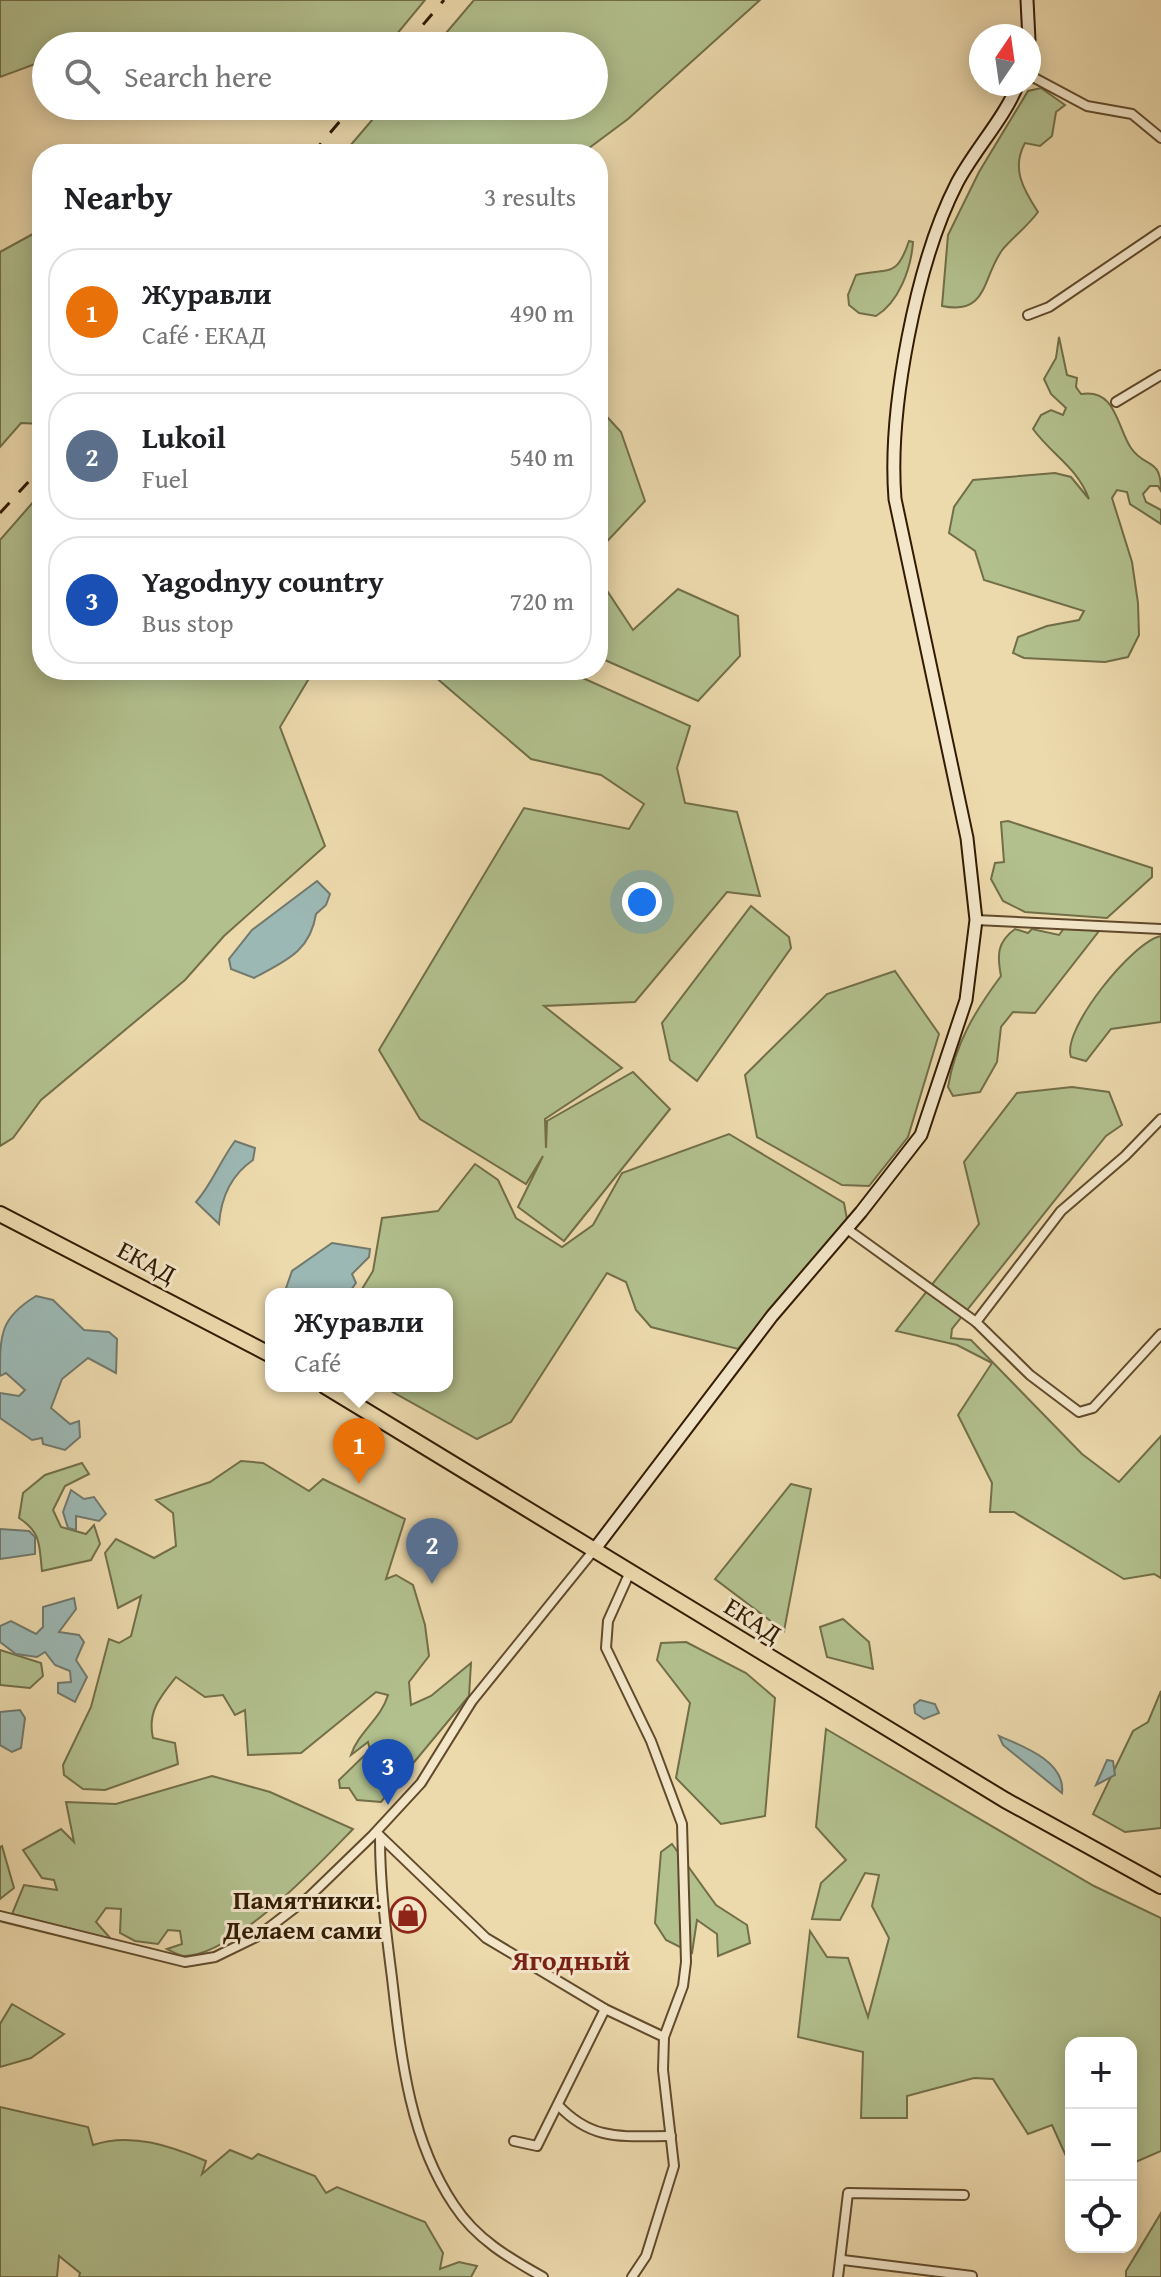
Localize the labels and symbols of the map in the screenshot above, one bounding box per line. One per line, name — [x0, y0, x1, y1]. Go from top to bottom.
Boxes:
north arrow — [969, 24, 1041, 96]
your location — [622, 882, 662, 922]
street label: ЕКАД — [111, 1230, 184, 1293]
pin: 1 — [333, 1418, 385, 1484]
pin: 2 — [406, 1518, 458, 1584]
street label: ЕКАД — [717, 1587, 790, 1652]
pin: 3 — [362, 1739, 414, 1805]
place label: Памятники. Делаем сами — [222, 1880, 382, 1949]
shop icon: Памятники. Делаем сами — [389, 1896, 427, 1934]
district label: Ягодный — [511, 1939, 630, 1980]

